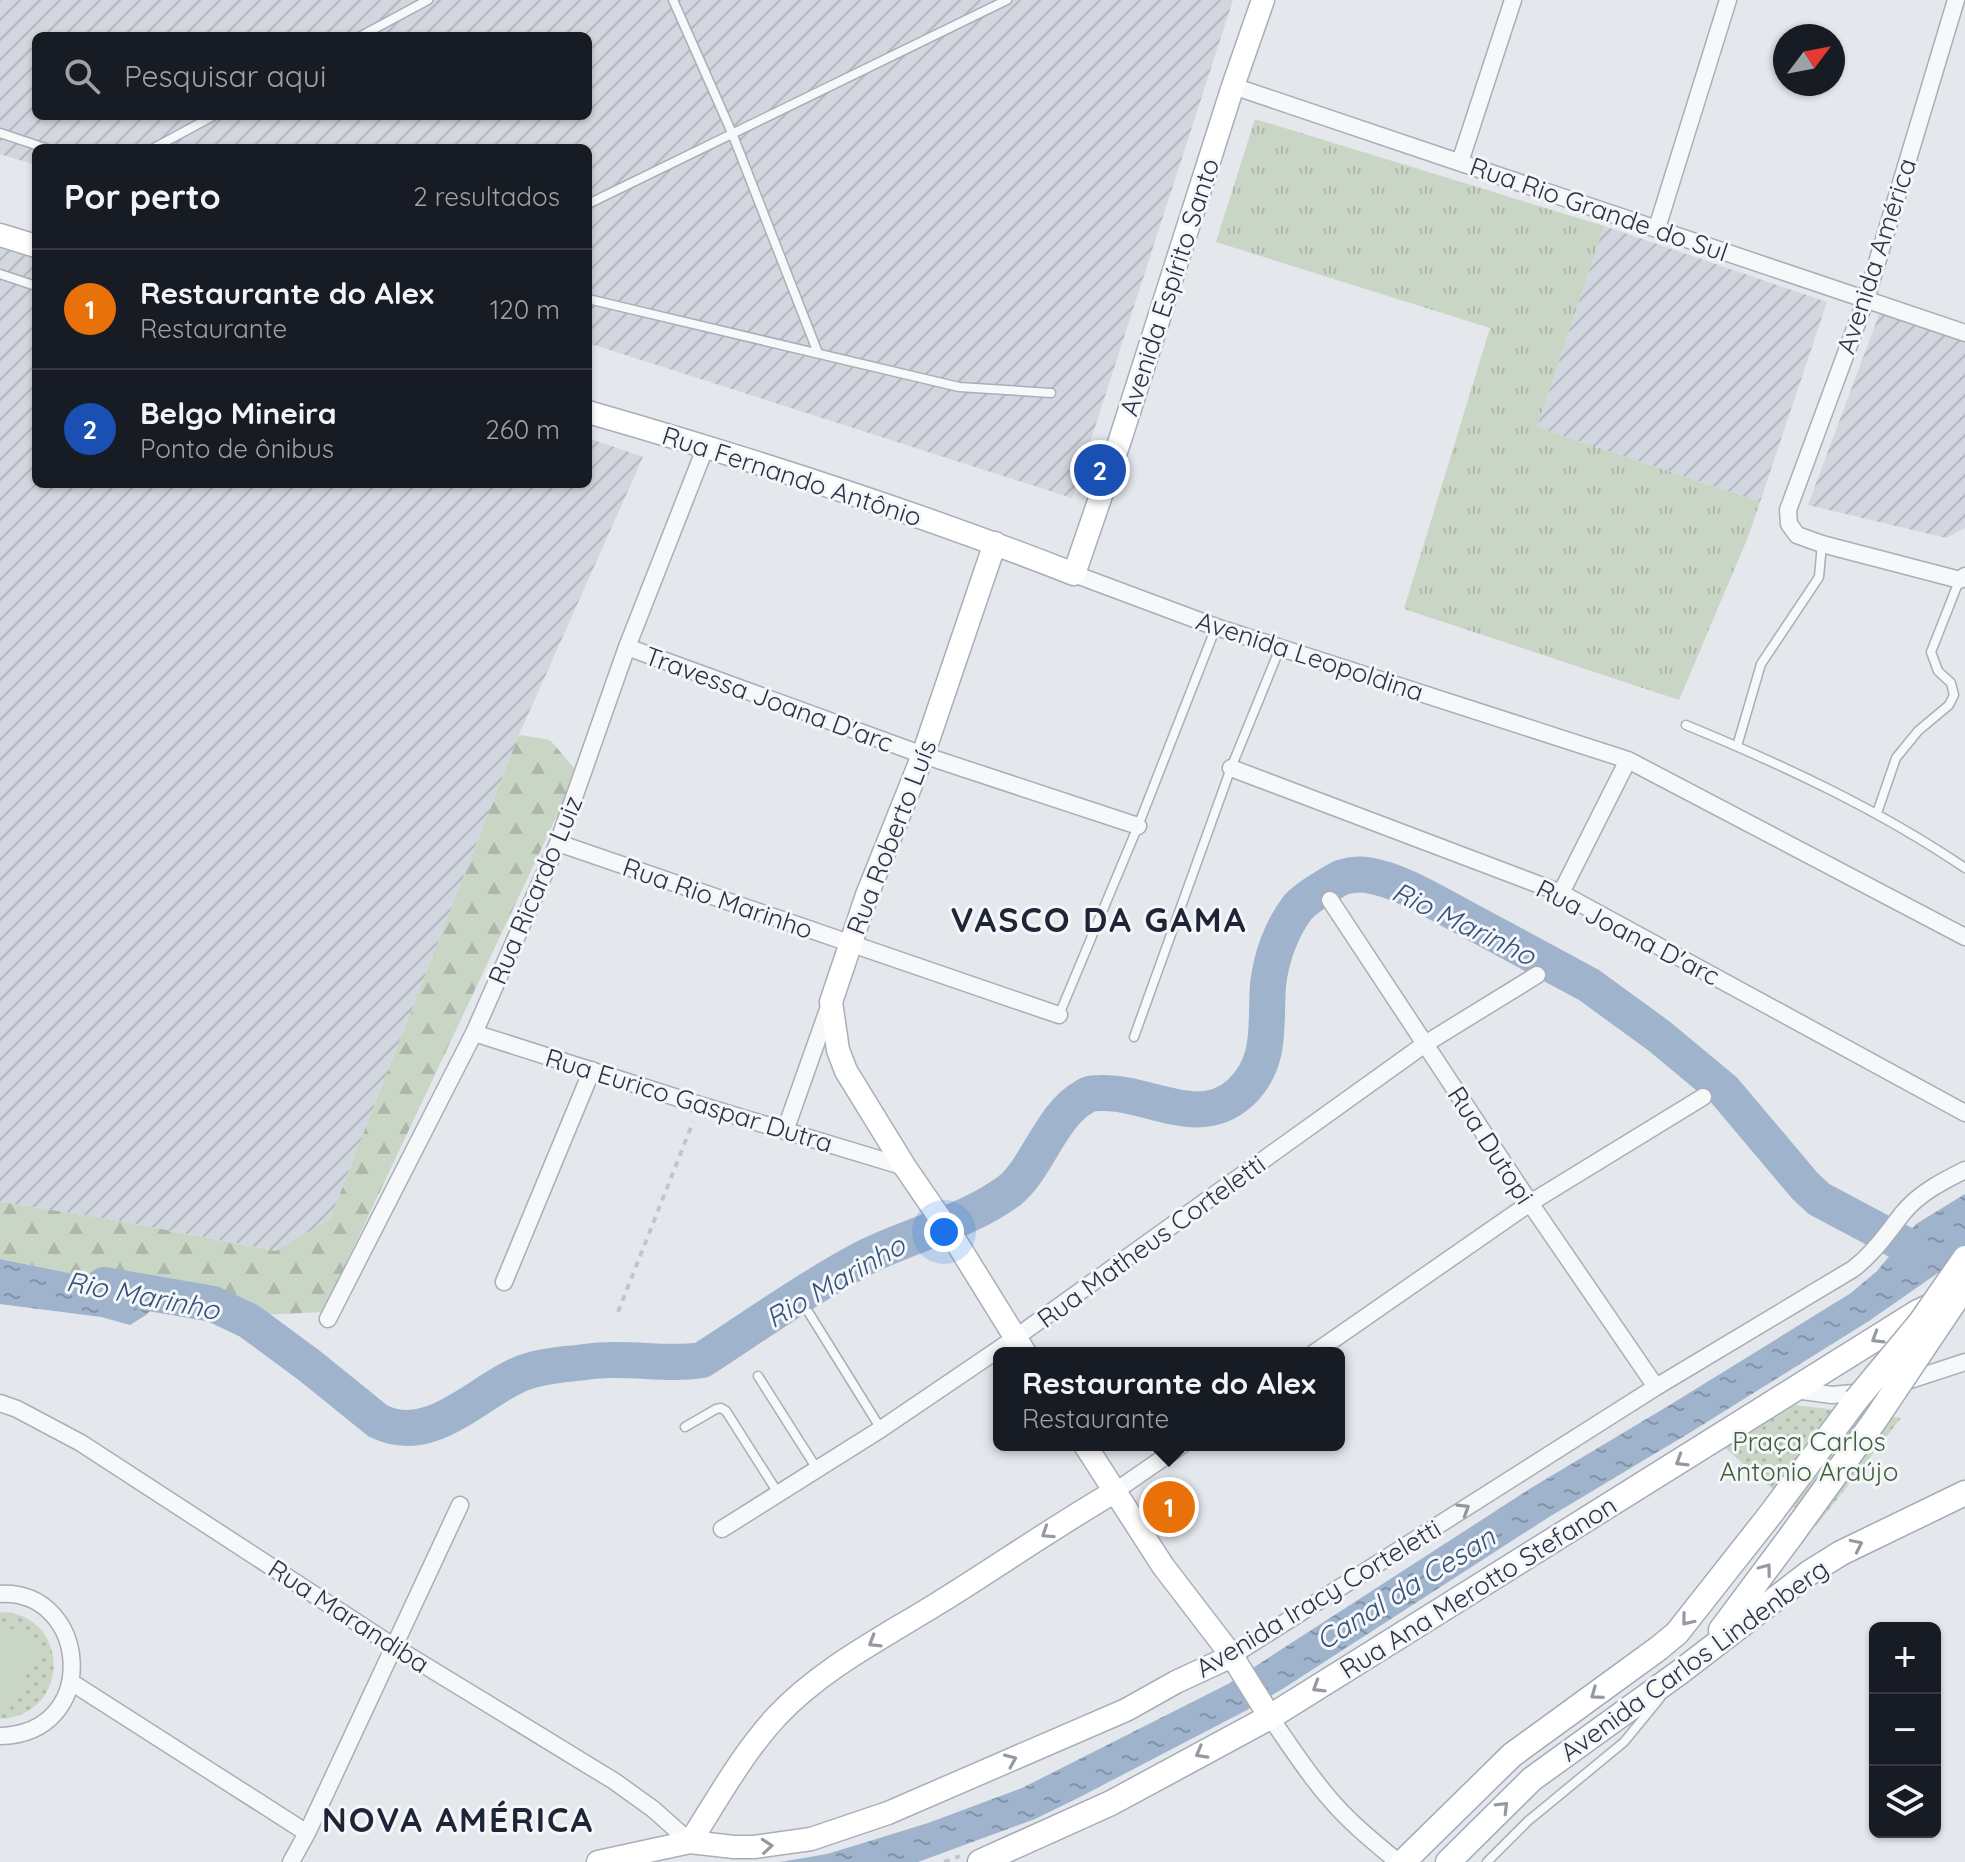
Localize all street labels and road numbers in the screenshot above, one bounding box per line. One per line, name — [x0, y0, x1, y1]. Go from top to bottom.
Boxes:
street label: Rua Rio Grande do Sul — [1466, 149, 1732, 269]
street label: Avenida Espírito Santo — [1112, 154, 1226, 420]
street label: Avenida América — [1829, 154, 1923, 358]
street label: Rua Fernando Antônio — [658, 418, 926, 534]
street label: Avenida Leopoldina — [1192, 604, 1428, 708]
street label: Travessa Joana D'arc — [640, 639, 898, 759]
street label: Rua Roberto Luís — [839, 735, 943, 939]
street label: Rua Ricardo Luiz — [480, 791, 590, 989]
street label: Rua Rio Marinho — [619, 850, 817, 946]
street label: Rua Joana D'arc — [1531, 872, 1725, 992]
street label: Rua Eurico Gaspar Dutra — [541, 1041, 837, 1159]
street label: Rua Dutopi — [1441, 1080, 1541, 1210]
street label: Rua Matheus Corteletti — [1030, 1147, 1272, 1335]
street label: Rua Ana Merotto Stefanon — [1334, 1488, 1622, 1686]
street label: Avenida Iracy Corteletti — [1189, 1512, 1447, 1684]
street label: Rua Marandiba — [262, 1552, 436, 1680]
street label: Avenida Carlos Lindenberg — [1554, 1552, 1834, 1768]

